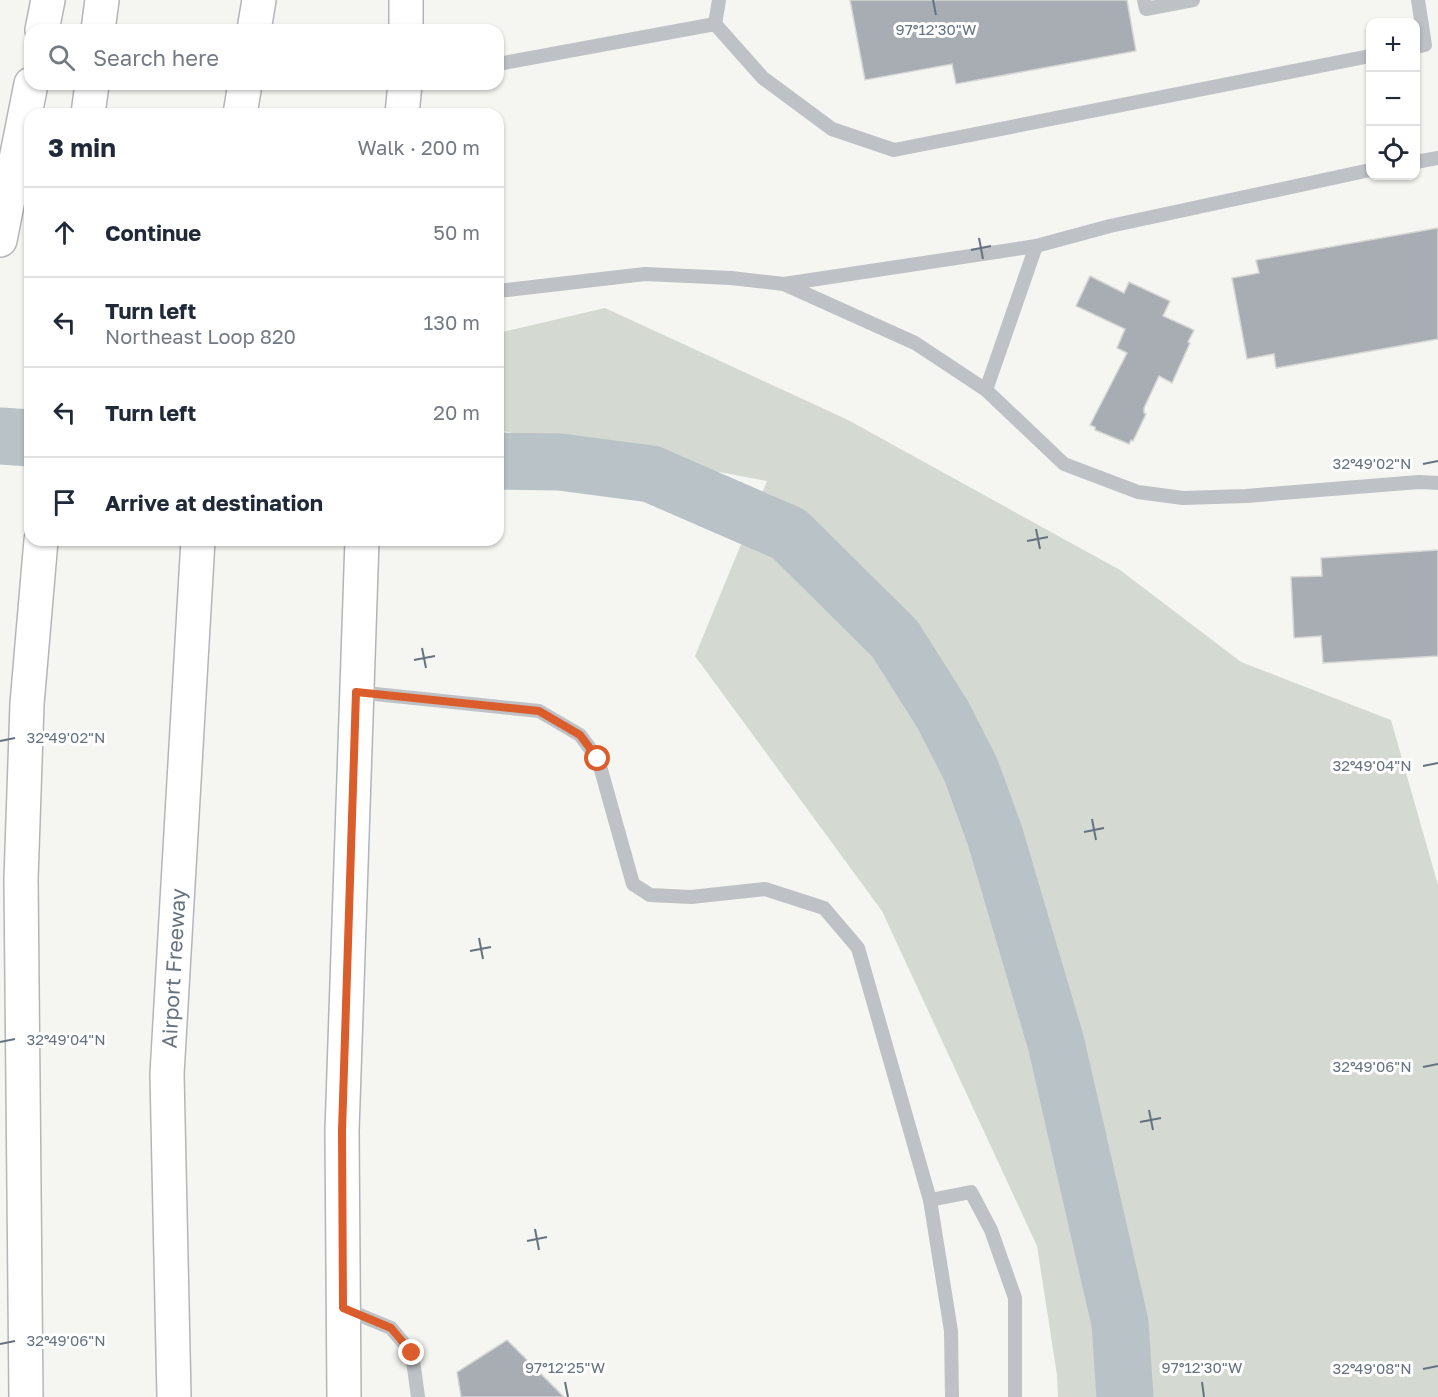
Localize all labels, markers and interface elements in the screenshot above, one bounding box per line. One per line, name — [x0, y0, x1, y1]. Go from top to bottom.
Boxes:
map controls — [1366, 18, 1420, 180]
button: + — [1366, 18, 1420, 72]
text: 97°12'30"W — [896, 20, 976, 38]
search box — [24, 24, 504, 90]
icon: search — [45, 41, 78, 74]
text: Search here — [93, 44, 219, 71]
button: − — [1366, 72, 1420, 126]
button: locate — [1366, 126, 1420, 180]
text: 3 min — [48, 132, 116, 163]
text: Walk · 200 m — [358, 135, 480, 159]
icon: ahead — [48, 216, 81, 249]
text: Continue — [105, 219, 201, 246]
text: 50 m — [433, 220, 480, 244]
text: Turn left — [105, 297, 196, 324]
icon: left — [48, 306, 81, 339]
text: 130 m — [424, 310, 480, 334]
text: Northeast Loop 820 — [105, 324, 296, 348]
icon: left — [48, 396, 81, 429]
text: Turn left — [105, 399, 196, 426]
text: 20 m — [433, 400, 480, 424]
text: 32°49'02"N — [1333, 454, 1411, 472]
icon: arrive — [48, 486, 81, 519]
text: Arrive at destination — [105, 489, 323, 516]
text: 32°49'02"N — [27, 728, 105, 746]
route start — [584, 745, 610, 771]
text: 32°49'04"N — [1332, 756, 1412, 774]
street label: Airport Freeway — [156, 887, 191, 1049]
text: 32°49'04"N — [26, 1030, 106, 1048]
text: 32°49'06"N — [1332, 1057, 1412, 1075]
text: 32°49'06"N — [26, 1331, 106, 1349]
route end — [398, 1339, 424, 1365]
text: 97°12'25"W — [525, 1358, 605, 1376]
text: 97°12'30"W — [1162, 1358, 1242, 1376]
text: 32°49'08"N — [1332, 1359, 1412, 1377]

